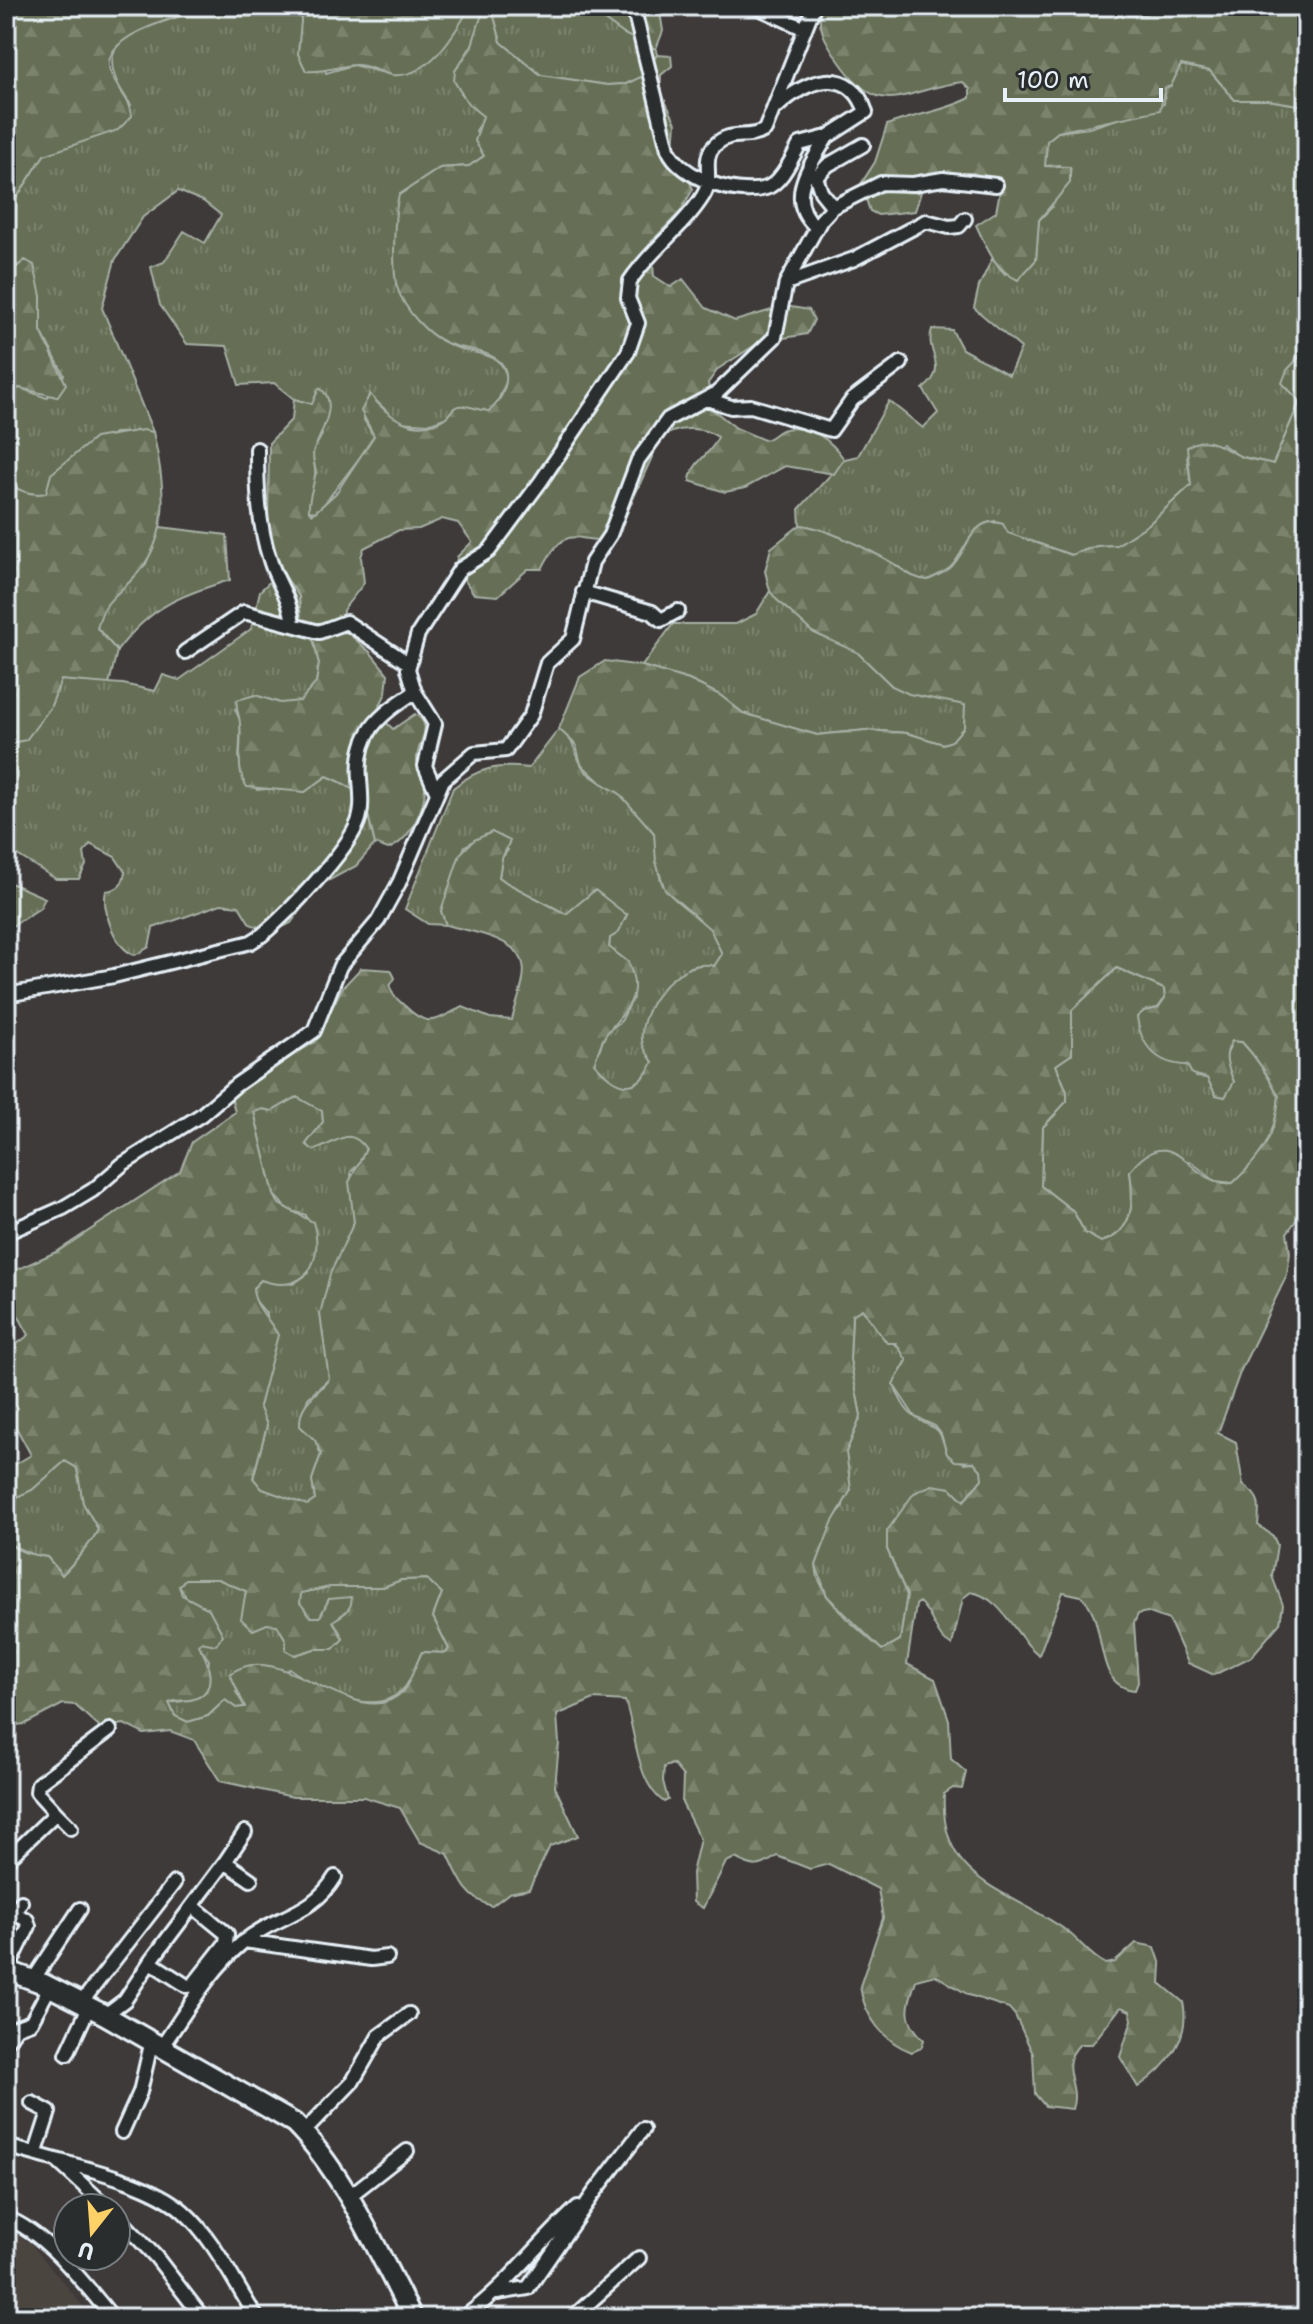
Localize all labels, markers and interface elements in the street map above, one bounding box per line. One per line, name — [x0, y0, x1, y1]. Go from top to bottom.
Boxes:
scale bar — [1005, 52, 1161, 102]
text: 100 m — [1017, 64, 1089, 96]
north arrow — [52, 2192, 132, 2272]
text: U — [75, 2235, 98, 2267]

